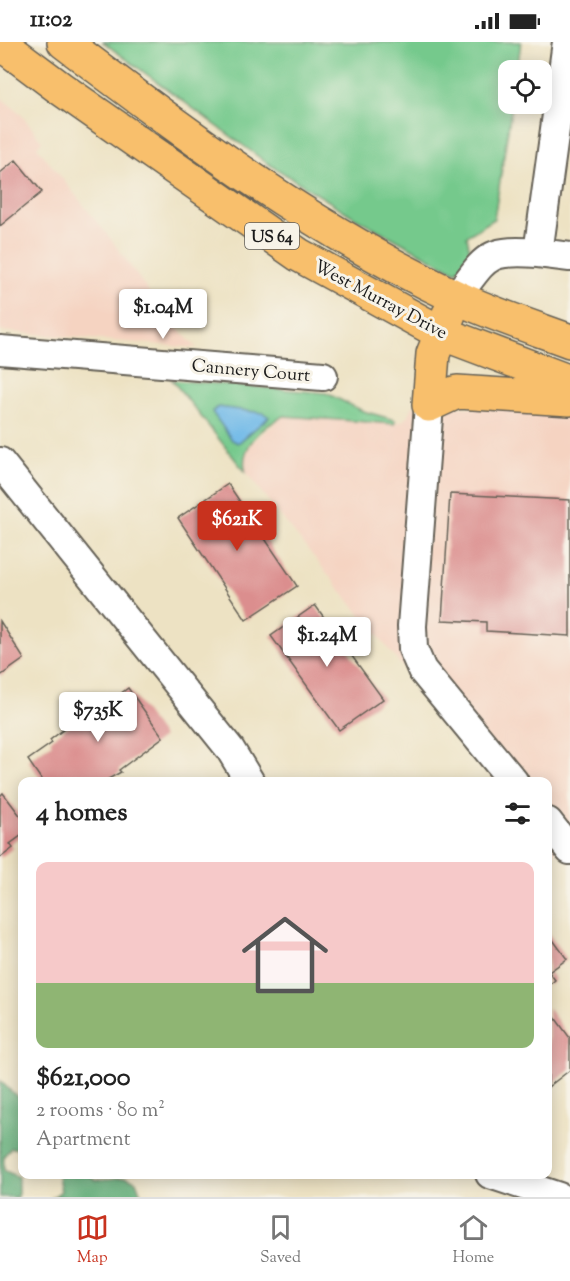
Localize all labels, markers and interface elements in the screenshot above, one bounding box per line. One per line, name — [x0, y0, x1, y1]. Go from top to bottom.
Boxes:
text: 11:02 — [30, 5, 72, 37]
map controls — [498, 60, 552, 114]
button: locate — [498, 60, 552, 114]
road number: US 64 — [245, 223, 299, 249]
street label: West Murray Drive — [309, 255, 451, 347]
pin: $1.04M — [114, 289, 212, 340]
text: $1.04M — [133, 294, 193, 323]
street label: Cannery Court — [191, 354, 311, 390]
pin: $621K — [195, 501, 279, 552]
text: $621K — [211, 506, 263, 535]
pin: $1.24M — [278, 617, 376, 668]
text: $1.24M — [297, 622, 357, 651]
pin: $735K — [56, 692, 140, 743]
text: $735K — [73, 697, 123, 726]
text: 4 homes — [36, 795, 127, 832]
icon: filters — [501, 797, 534, 830]
icon: home — [231, 901, 339, 1009]
text: $621,000 — [36, 1060, 131, 1097]
text: 2 rooms · 80 m² — [36, 1097, 165, 1126]
text: Apartment — [36, 1126, 131, 1155]
tab: Map — [76, 1211, 109, 1270]
tab: Saved — [260, 1211, 301, 1270]
tab: Home — [452, 1211, 494, 1270]

